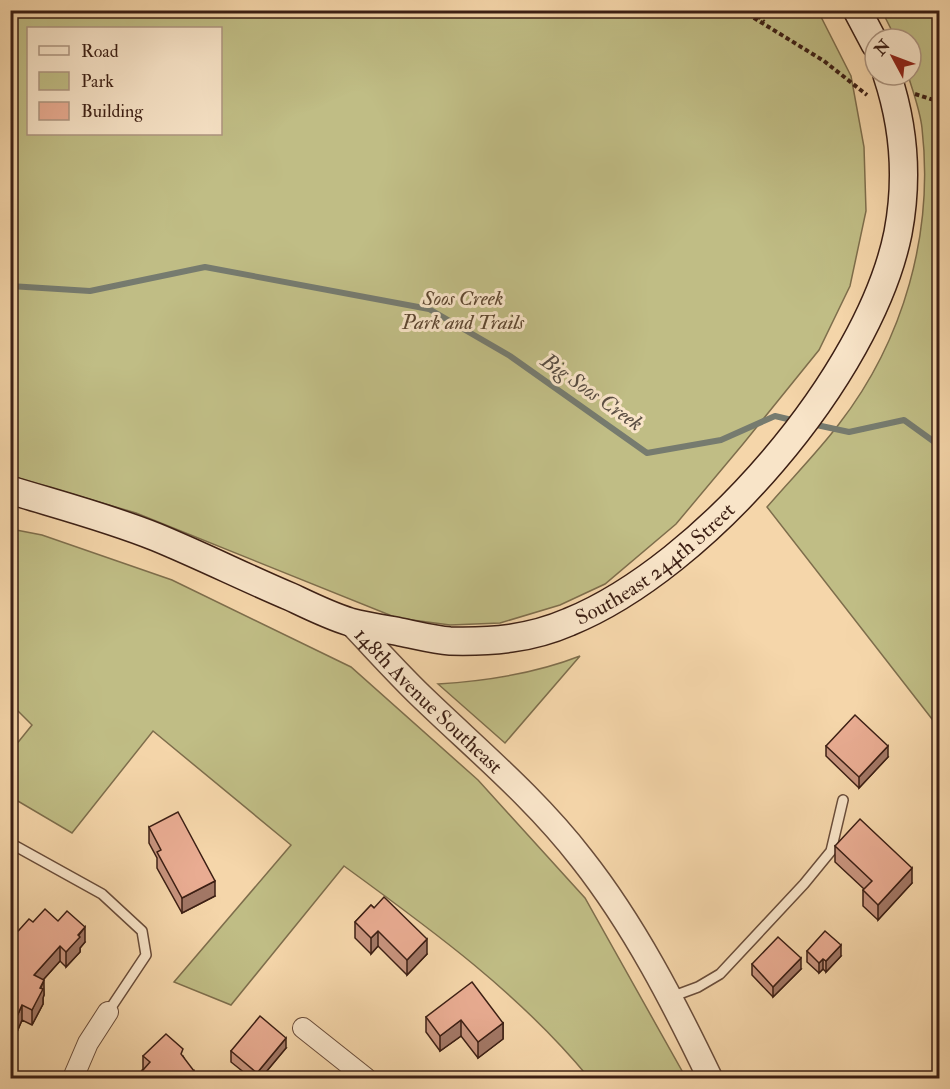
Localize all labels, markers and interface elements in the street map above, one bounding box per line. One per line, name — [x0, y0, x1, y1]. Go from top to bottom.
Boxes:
legend — [27, 27, 222, 135]
north arrow — [863, 27, 923, 87]
text: N — [870, 35, 895, 61]
text: Road — [81, 40, 119, 63]
text: Park — [81, 70, 114, 93]
text: Building — [81, 100, 144, 123]
park label: Soos Creek Park and Trails — [401, 285, 525, 336]
water label: Big Soos Creek — [535, 346, 648, 437]
street label: Southeast 244th Street — [571, 496, 741, 631]
street label: 148th Avenue Southeast — [348, 621, 509, 780]

